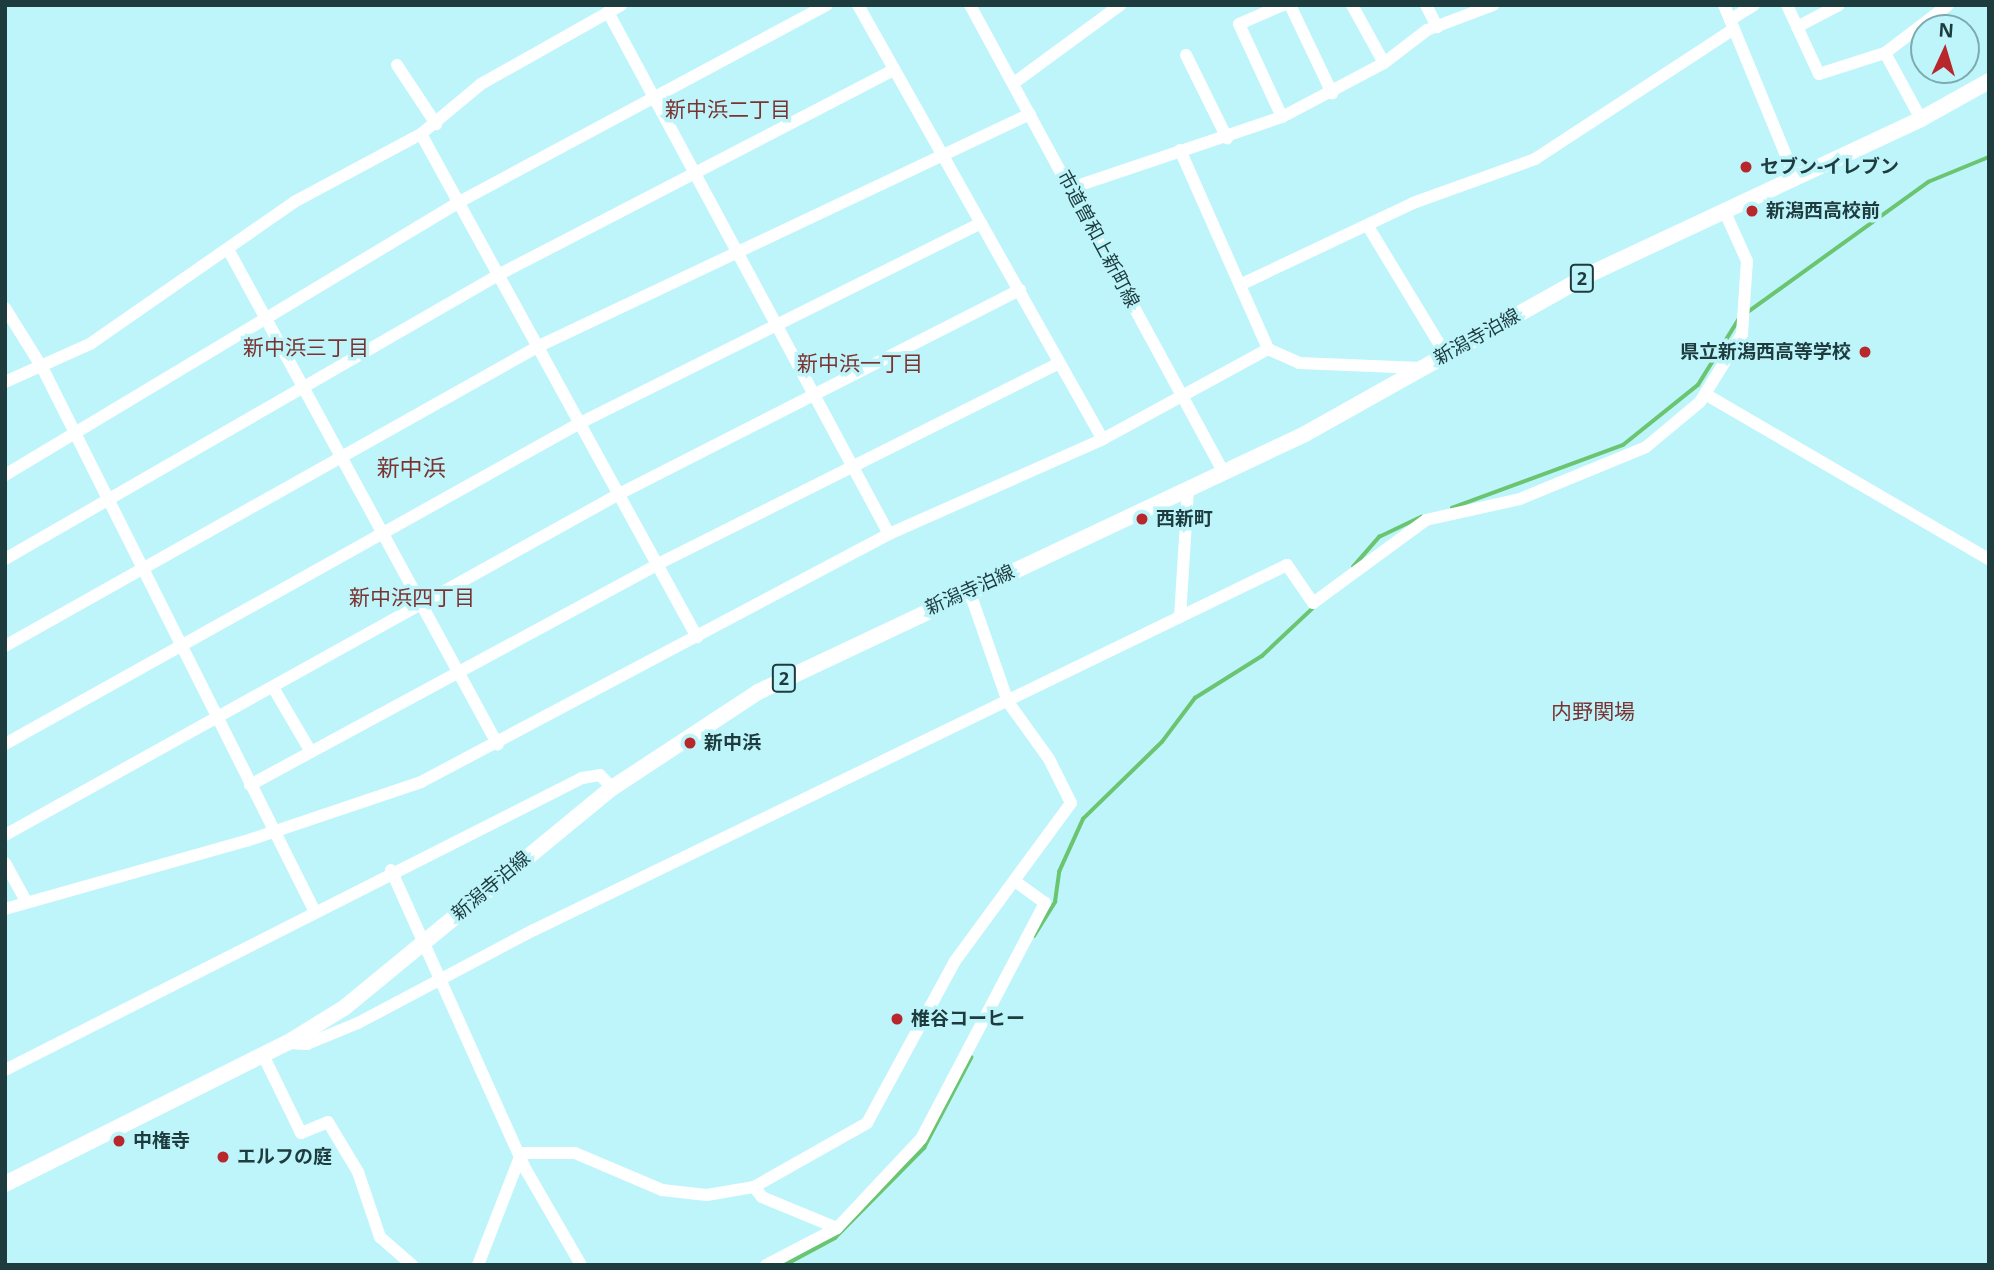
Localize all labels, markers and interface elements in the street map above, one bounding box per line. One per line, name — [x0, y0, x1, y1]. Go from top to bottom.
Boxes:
north arrow — [1910, 14, 1980, 84]
text: N — [1938, 17, 1955, 44]
district label: 新中浜二丁目 — [665, 96, 791, 122]
place label: セブン-イレブン — [1760, 156, 1899, 178]
marker: セブン-イレブン — [1738, 159, 1754, 175]
street label: 市道曽和上新町線 — [1052, 167, 1144, 311]
place label: 新潟西高校前 — [1766, 200, 1880, 222]
marker: 新潟西高校前 — [1744, 203, 1760, 219]
road number: 2 — [1570, 264, 1594, 292]
street label: 新潟寺泊線 — [1430, 304, 1524, 370]
district label: 新中浜三丁目 — [243, 334, 369, 360]
place label: 県立新潟西高等学校 — [1680, 341, 1851, 363]
marker: 県立新潟西高等学校 — [1857, 344, 1873, 360]
district label: 新中浜一丁目 — [797, 350, 923, 376]
district label: 新中浜 — [377, 453, 445, 481]
place label: 西新町 — [1156, 508, 1213, 530]
marker: 西新町 — [1134, 511, 1150, 527]
street label: 新潟寺泊線 — [922, 560, 1018, 620]
district label: 新中浜四丁目 — [349, 584, 475, 610]
road number: 2 — [772, 664, 796, 692]
district label: 内野関場 — [1551, 698, 1635, 724]
place label: 新中浜 — [704, 732, 761, 754]
marker: 新中浜 — [682, 735, 698, 751]
street label: 新潟寺泊線 — [447, 847, 535, 925]
place label: 椎谷コーヒー — [911, 1008, 1025, 1030]
marker: 椎谷コーヒー — [889, 1011, 905, 1027]
place label: 中権寺 — [133, 1130, 190, 1152]
marker: 中権寺 — [111, 1133, 127, 1149]
place label: エルフの庭 — [237, 1146, 332, 1168]
marker: エルフの庭 — [215, 1149, 231, 1165]

